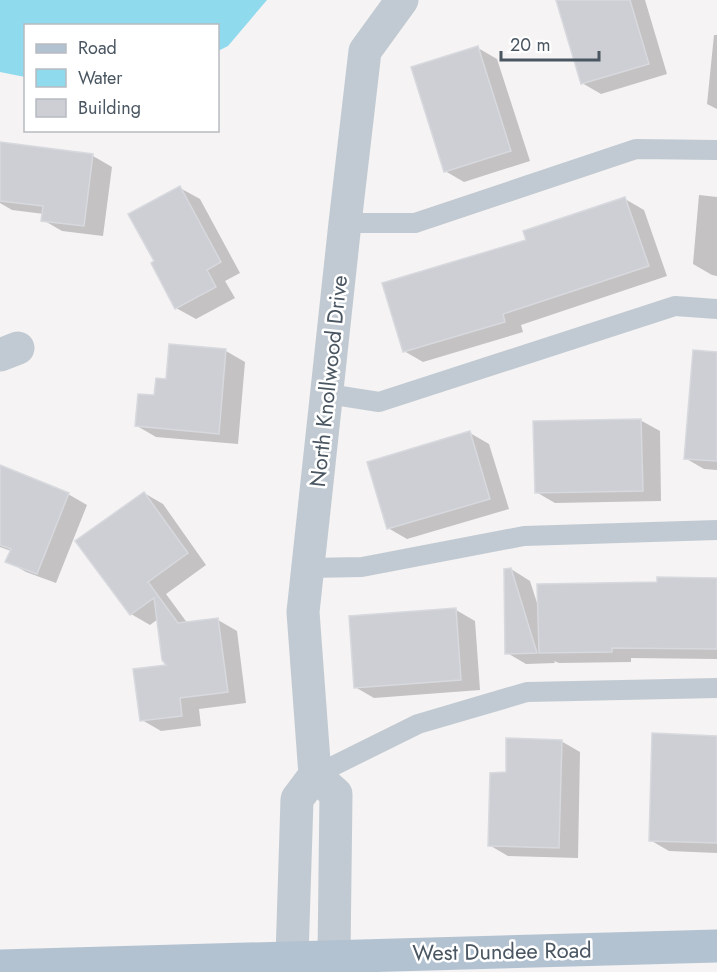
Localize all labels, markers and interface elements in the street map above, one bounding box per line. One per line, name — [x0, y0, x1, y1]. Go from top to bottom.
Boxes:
legend — [24, 24, 219, 132]
scale bar — [501, 24, 598, 62]
text: 20 m — [510, 32, 550, 58]
text: Road — [78, 35, 117, 61]
text: Water — [78, 65, 123, 91]
text: Building — [78, 95, 141, 121]
street label: North Knollwood Drive — [301, 273, 355, 489]
street label: West Dundee Road — [412, 933, 592, 969]

